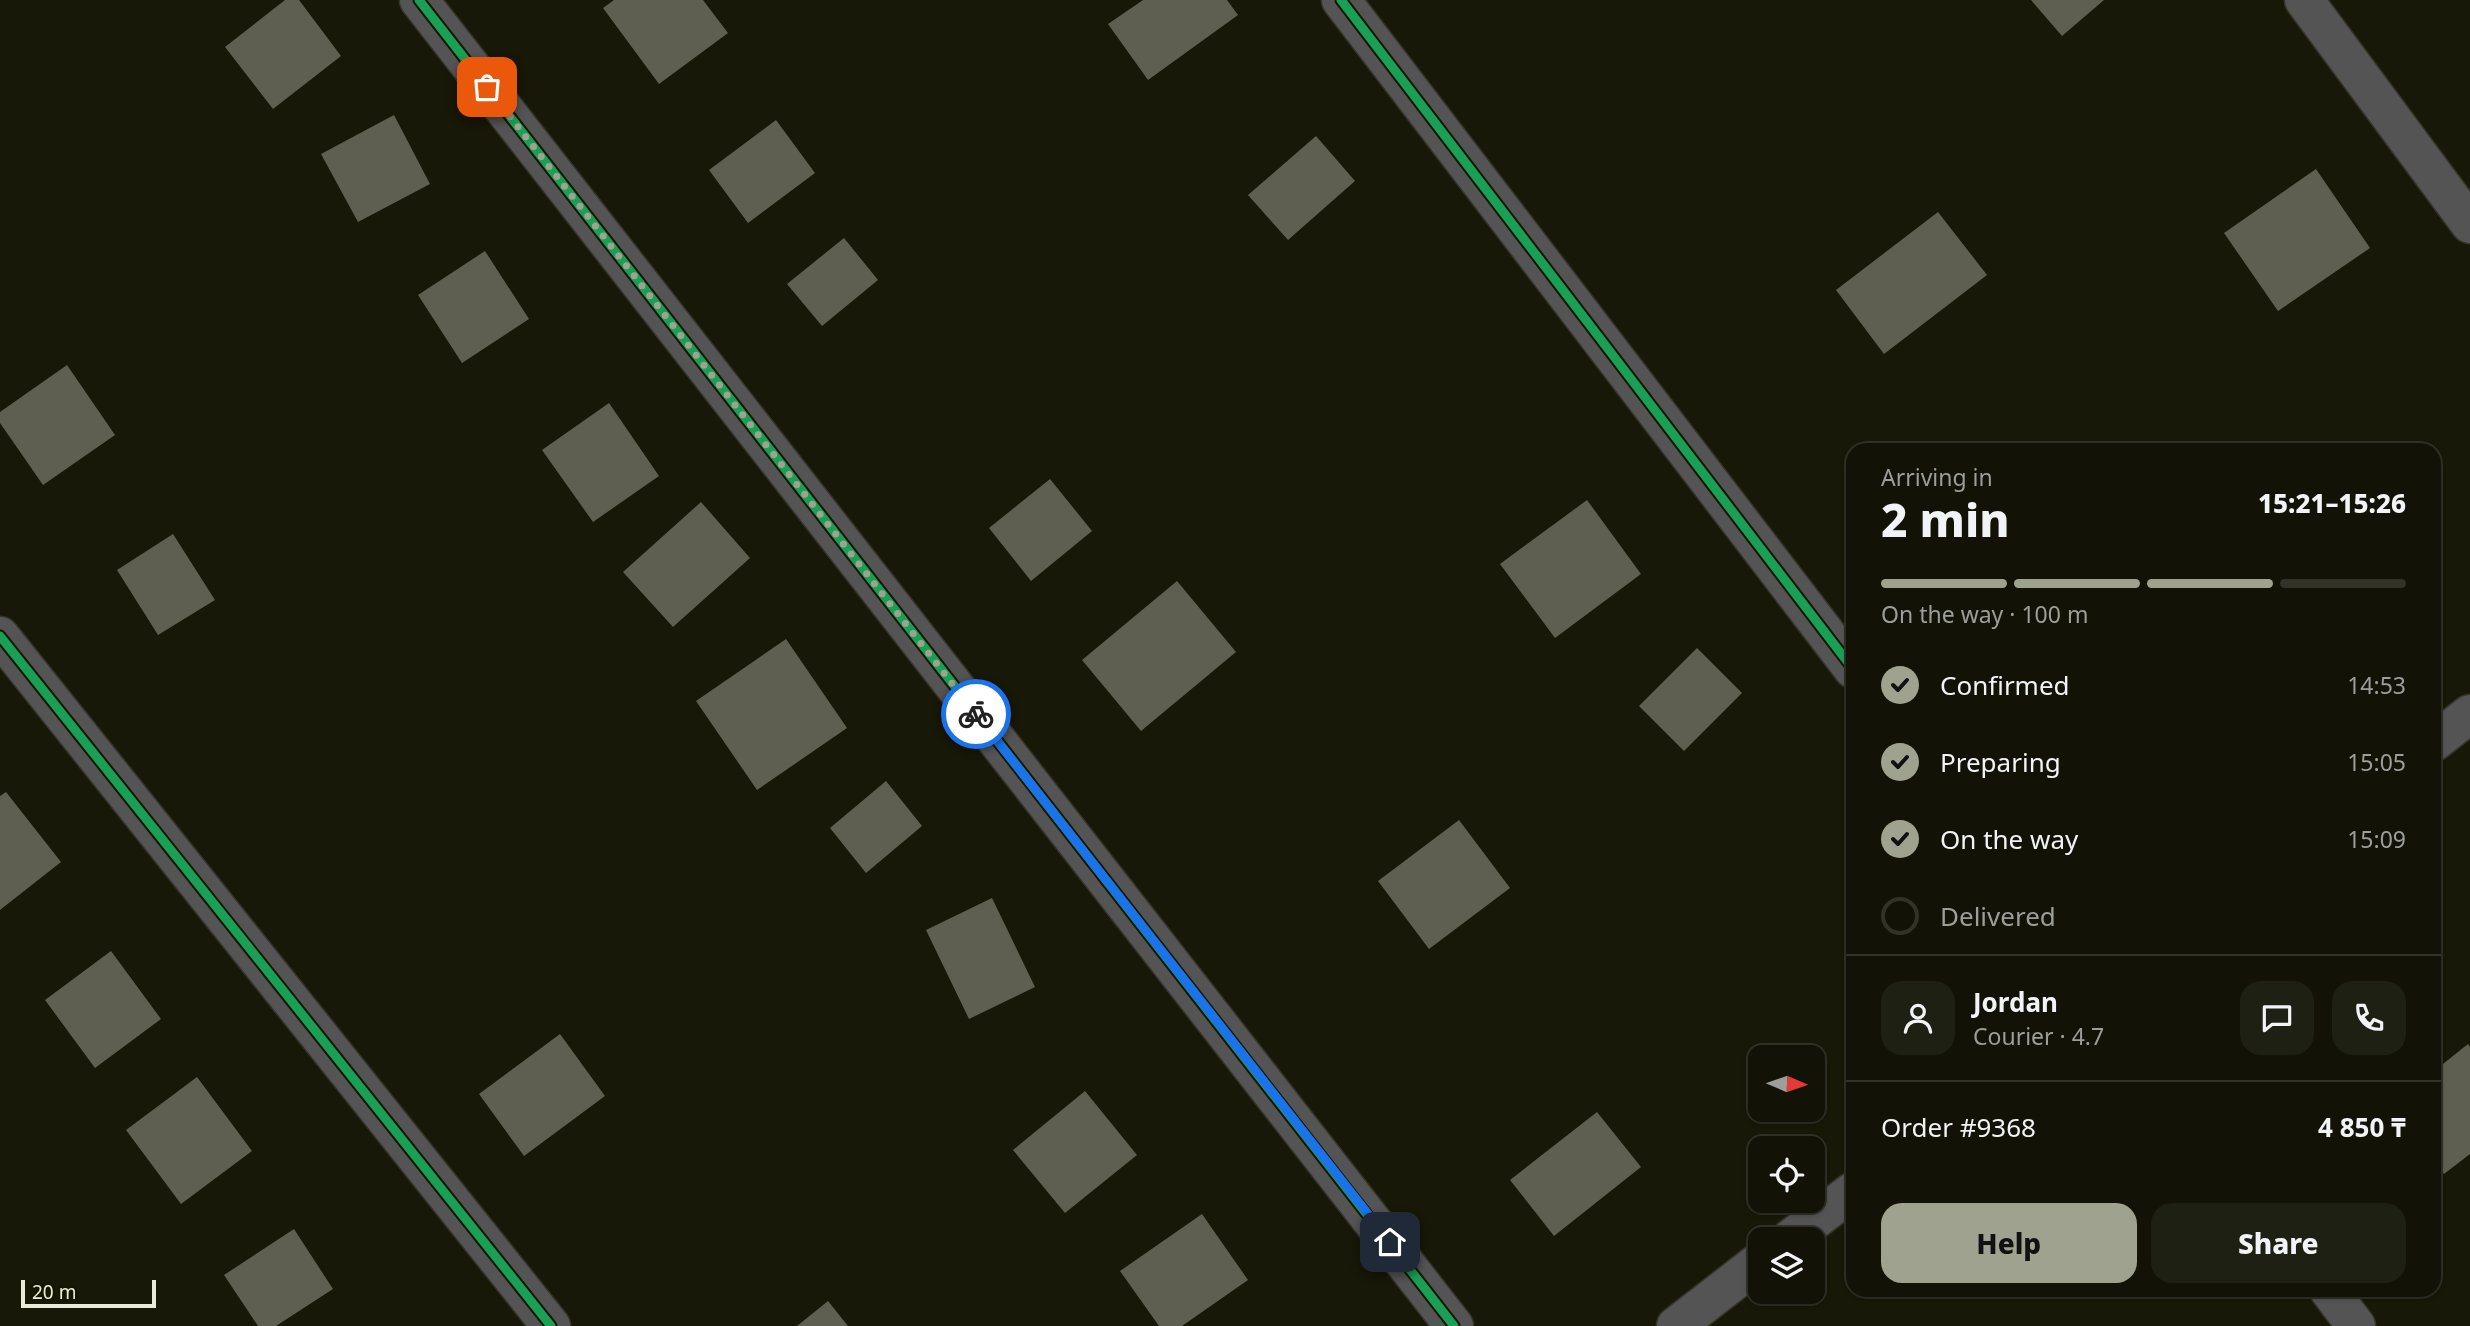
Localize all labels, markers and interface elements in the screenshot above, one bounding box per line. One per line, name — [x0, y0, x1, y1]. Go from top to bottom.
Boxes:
pin — [457, 57, 517, 117]
icon: bag — [468, 68, 506, 106]
text: Arriving in — [1881, 461, 1993, 493]
text: 15:21–15:26 — [2258, 485, 2406, 521]
text: 2 min — [1881, 488, 2010, 550]
text: On the way · 100 m — [1881, 598, 2088, 630]
icon: check — [1881, 666, 1919, 704]
text: Confirmed — [1940, 667, 2070, 703]
text: 14:53 — [2347, 669, 2406, 701]
courier — [941, 679, 1011, 749]
icon: bike — [957, 695, 995, 733]
icon: check — [1881, 743, 1919, 781]
text: Preparing — [1940, 744, 2061, 780]
text: 15:05 — [2347, 746, 2406, 778]
icon: check — [1881, 820, 1919, 858]
text: On the way — [1940, 821, 2078, 857]
text: 15:09 — [2347, 823, 2406, 855]
text: Delivered — [1940, 898, 2056, 934]
button: person — [1881, 981, 1955, 1055]
button: chat — [2240, 981, 2314, 1055]
button: phone — [2332, 981, 2406, 1055]
text: Jordan — [1973, 984, 2058, 1020]
text: Courier · 4.7 — [1973, 1020, 2104, 1052]
north arrow — [1748, 1045, 1825, 1122]
map controls — [1748, 1045, 1825, 1304]
text: Order #9368 — [1881, 1109, 2036, 1145]
text: 4 850 ₸ — [2318, 1109, 2406, 1145]
button: locate — [1748, 1136, 1825, 1213]
button: Help — [1881, 1203, 2137, 1283]
button: Share — [2151, 1203, 2406, 1283]
pin — [1360, 1212, 1420, 1272]
icon: home — [1371, 1223, 1409, 1261]
button: layers — [1748, 1227, 1825, 1304]
scale bar — [21, 1277, 156, 1309]
text: 20 m — [32, 1279, 76, 1305]

